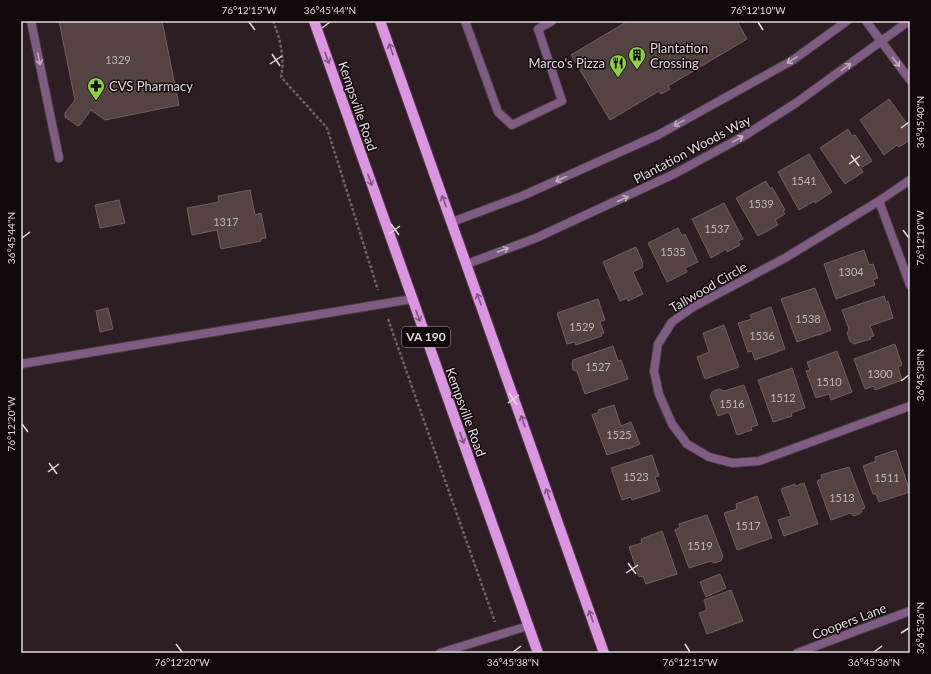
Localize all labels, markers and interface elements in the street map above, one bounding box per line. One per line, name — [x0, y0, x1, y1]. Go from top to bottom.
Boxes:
text: 76°12'15"W — [221, 4, 277, 16]
text: 36°45'44"N — [304, 4, 356, 16]
text: 76°12'10"W — [730, 4, 786, 16]
place label: Plantation Crossing — [650, 40, 708, 71]
one-way arrow — [386, 44, 394, 56]
building icon: Plantation Crossing — [627, 45, 647, 70]
one-way arrow — [323, 51, 331, 63]
one-way arrow — [35, 52, 43, 65]
house number: 1329 — [105, 53, 131, 66]
restaurant icon: Marco's Pizza — [608, 53, 628, 78]
place label: Marco's Pizza — [528, 55, 605, 71]
one-way arrow — [787, 56, 798, 64]
one-way arrow — [892, 56, 900, 67]
street label: Kempsville Road — [335, 59, 381, 153]
one-way arrow — [840, 62, 851, 71]
pharmacy icon: CVS Pharmacy — [86, 76, 106, 101]
place label: CVS Pharmacy — [109, 78, 193, 94]
text: 36°45'40"N — [914, 96, 926, 148]
street label: Plantation Woods Way — [631, 111, 754, 187]
one-way arrow — [673, 120, 685, 128]
one-way arrow — [732, 135, 744, 143]
one-way arrow — [367, 174, 374, 187]
house number: 1541 — [791, 174, 817, 187]
one-way arrow — [556, 176, 568, 183]
one-way arrow — [440, 195, 448, 207]
one-way arrow — [616, 195, 628, 202]
house number: 1539 — [748, 197, 774, 210]
text: 76°12'10"W — [914, 210, 926, 266]
text: 36°45'44"N — [5, 212, 17, 264]
house number: 1317 — [213, 215, 239, 228]
house number: 1537 — [704, 222, 730, 235]
house number: 1535 — [660, 245, 686, 258]
one-way arrow — [497, 246, 509, 254]
street label: Tallwood Circle — [666, 258, 750, 316]
house number: 1304 — [838, 265, 864, 278]
one-way arrow — [475, 293, 483, 305]
one-way arrow — [415, 310, 423, 322]
house number: 1538 — [795, 312, 821, 325]
house number: 1529 — [569, 320, 595, 333]
road number: VA 190 — [402, 327, 450, 347]
house number: 1536 — [749, 329, 775, 342]
text: 36°45'38"N — [914, 349, 926, 401]
house number: 1527 — [585, 360, 611, 373]
street label: Kempsville Road — [442, 365, 490, 459]
house number: 1300 — [867, 367, 893, 380]
house number: 1510 — [816, 375, 842, 388]
house number: 1512 — [770, 391, 796, 404]
text: 76°12'20"W — [5, 396, 17, 452]
house number: 1516 — [719, 397, 745, 410]
one-way arrow — [519, 415, 526, 428]
house number: 1525 — [606, 428, 632, 441]
one-way arrow — [459, 432, 466, 445]
house number: 1523 — [623, 470, 649, 483]
house number: 1511 — [874, 471, 900, 484]
one-way arrow — [544, 487, 551, 500]
house number: 1513 — [829, 491, 855, 504]
house number: 1517 — [735, 519, 761, 532]
house number: 1519 — [687, 539, 713, 552]
street label: Coopers Lane — [810, 599, 889, 643]
text: 36°45'36"N — [914, 602, 926, 654]
one-way arrow — [587, 611, 595, 623]
text: 76°12'20"W — [154, 656, 210, 668]
text: 36°45'38"N — [487, 656, 539, 668]
text: 76°12'15"W — [662, 656, 718, 668]
text: 36°45'36"N — [848, 656, 900, 668]

